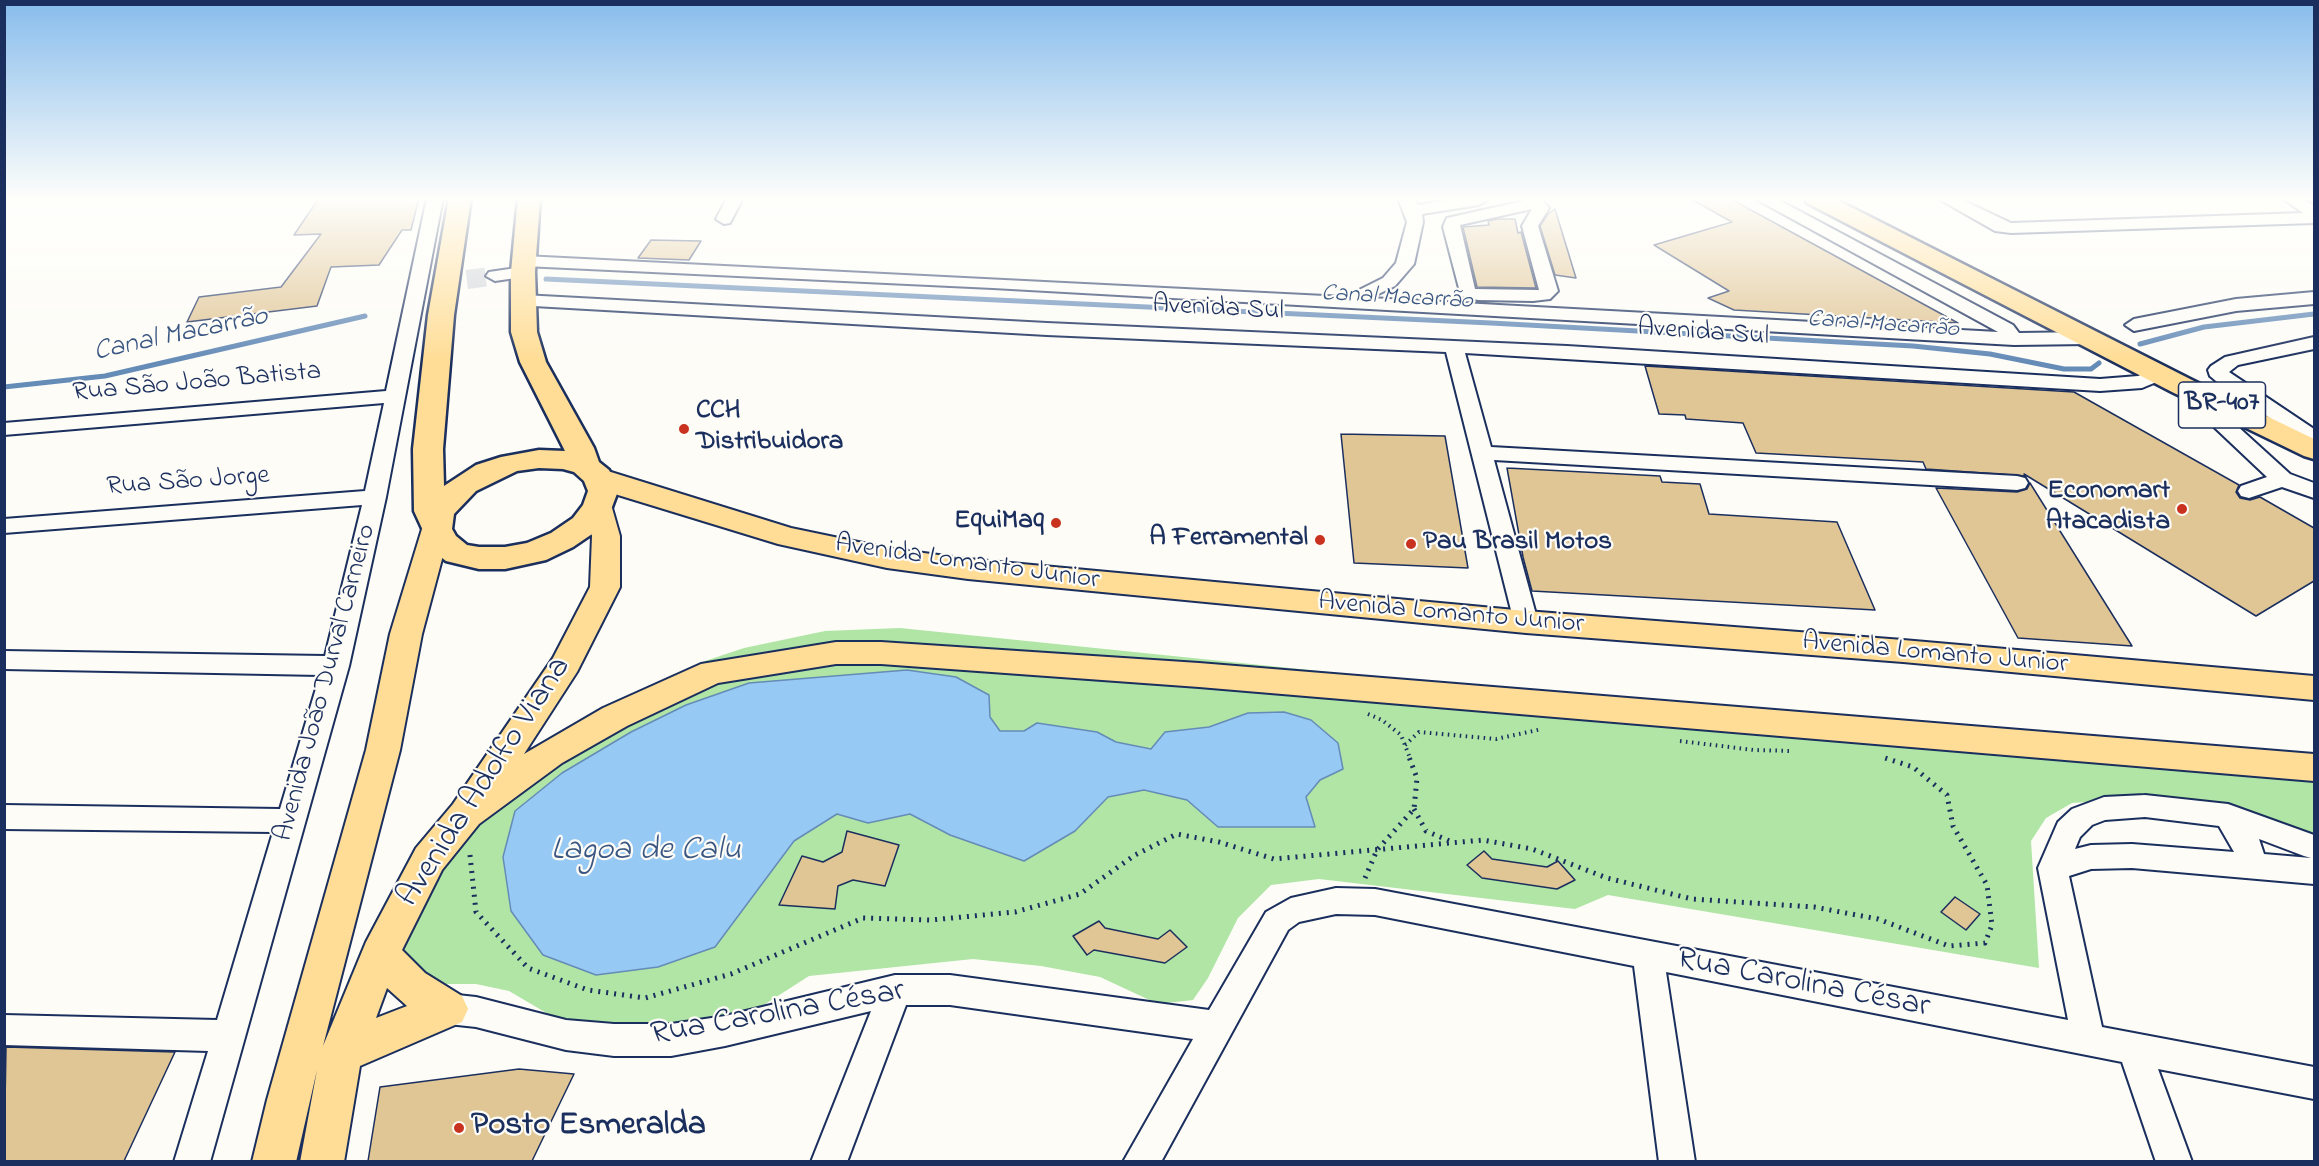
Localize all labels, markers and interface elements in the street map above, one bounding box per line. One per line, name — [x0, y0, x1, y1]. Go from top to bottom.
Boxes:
water label: Canal Macarrão — [1321, 281, 1473, 317]
street label: Avenida Sul — [1151, 290, 1285, 330]
water label: Canal Macarrão — [91, 301, 271, 371]
water label: Canal Macarrão — [1806, 306, 1960, 346]
street label: Avenida Sul — [1636, 313, 1770, 355]
street label: Rua São João Batista — [71, 357, 323, 411]
road number: BR-407 — [2178, 382, 2266, 428]
place label: CCH Distribuidora — [696, 397, 843, 460]
marker: CCH Distribuidora — [677, 422, 691, 436]
street label: Rua São Jorge — [105, 461, 271, 505]
place label: Economart Atacadista — [2046, 477, 2170, 540]
marker: Economart Atacadista — [2175, 502, 2189, 516]
place label: EquiMaq — [954, 507, 1044, 539]
marker: EquiMaq — [1049, 516, 1063, 530]
street label: Avenida João Durval Carneiro — [269, 521, 385, 845]
place label: A Ferramental — [1149, 524, 1308, 556]
place label: Pau Brasil Motos — [1423, 528, 1612, 560]
street label: Avenida Lomanto Junior — [833, 529, 1101, 599]
marker: A Ferramental — [1313, 533, 1327, 547]
marker: Pau Brasil Motos — [1404, 537, 1418, 551]
street label: Avenida Lomanto Junior — [1317, 587, 1585, 643]
street label: Avenida Lomanto Junior — [1801, 627, 2069, 683]
street label: Avenida Adolfo Viana — [390, 651, 582, 915]
water label: Lagoa de Calu — [551, 833, 741, 873]
street label: Rua Carolina César — [1673, 941, 1933, 1029]
street label: Rua Carolina César — [648, 973, 908, 1057]
place label: Posto Esmeralda — [471, 1108, 706, 1148]
marker: Posto Esmeralda — [452, 1121, 466, 1135]

